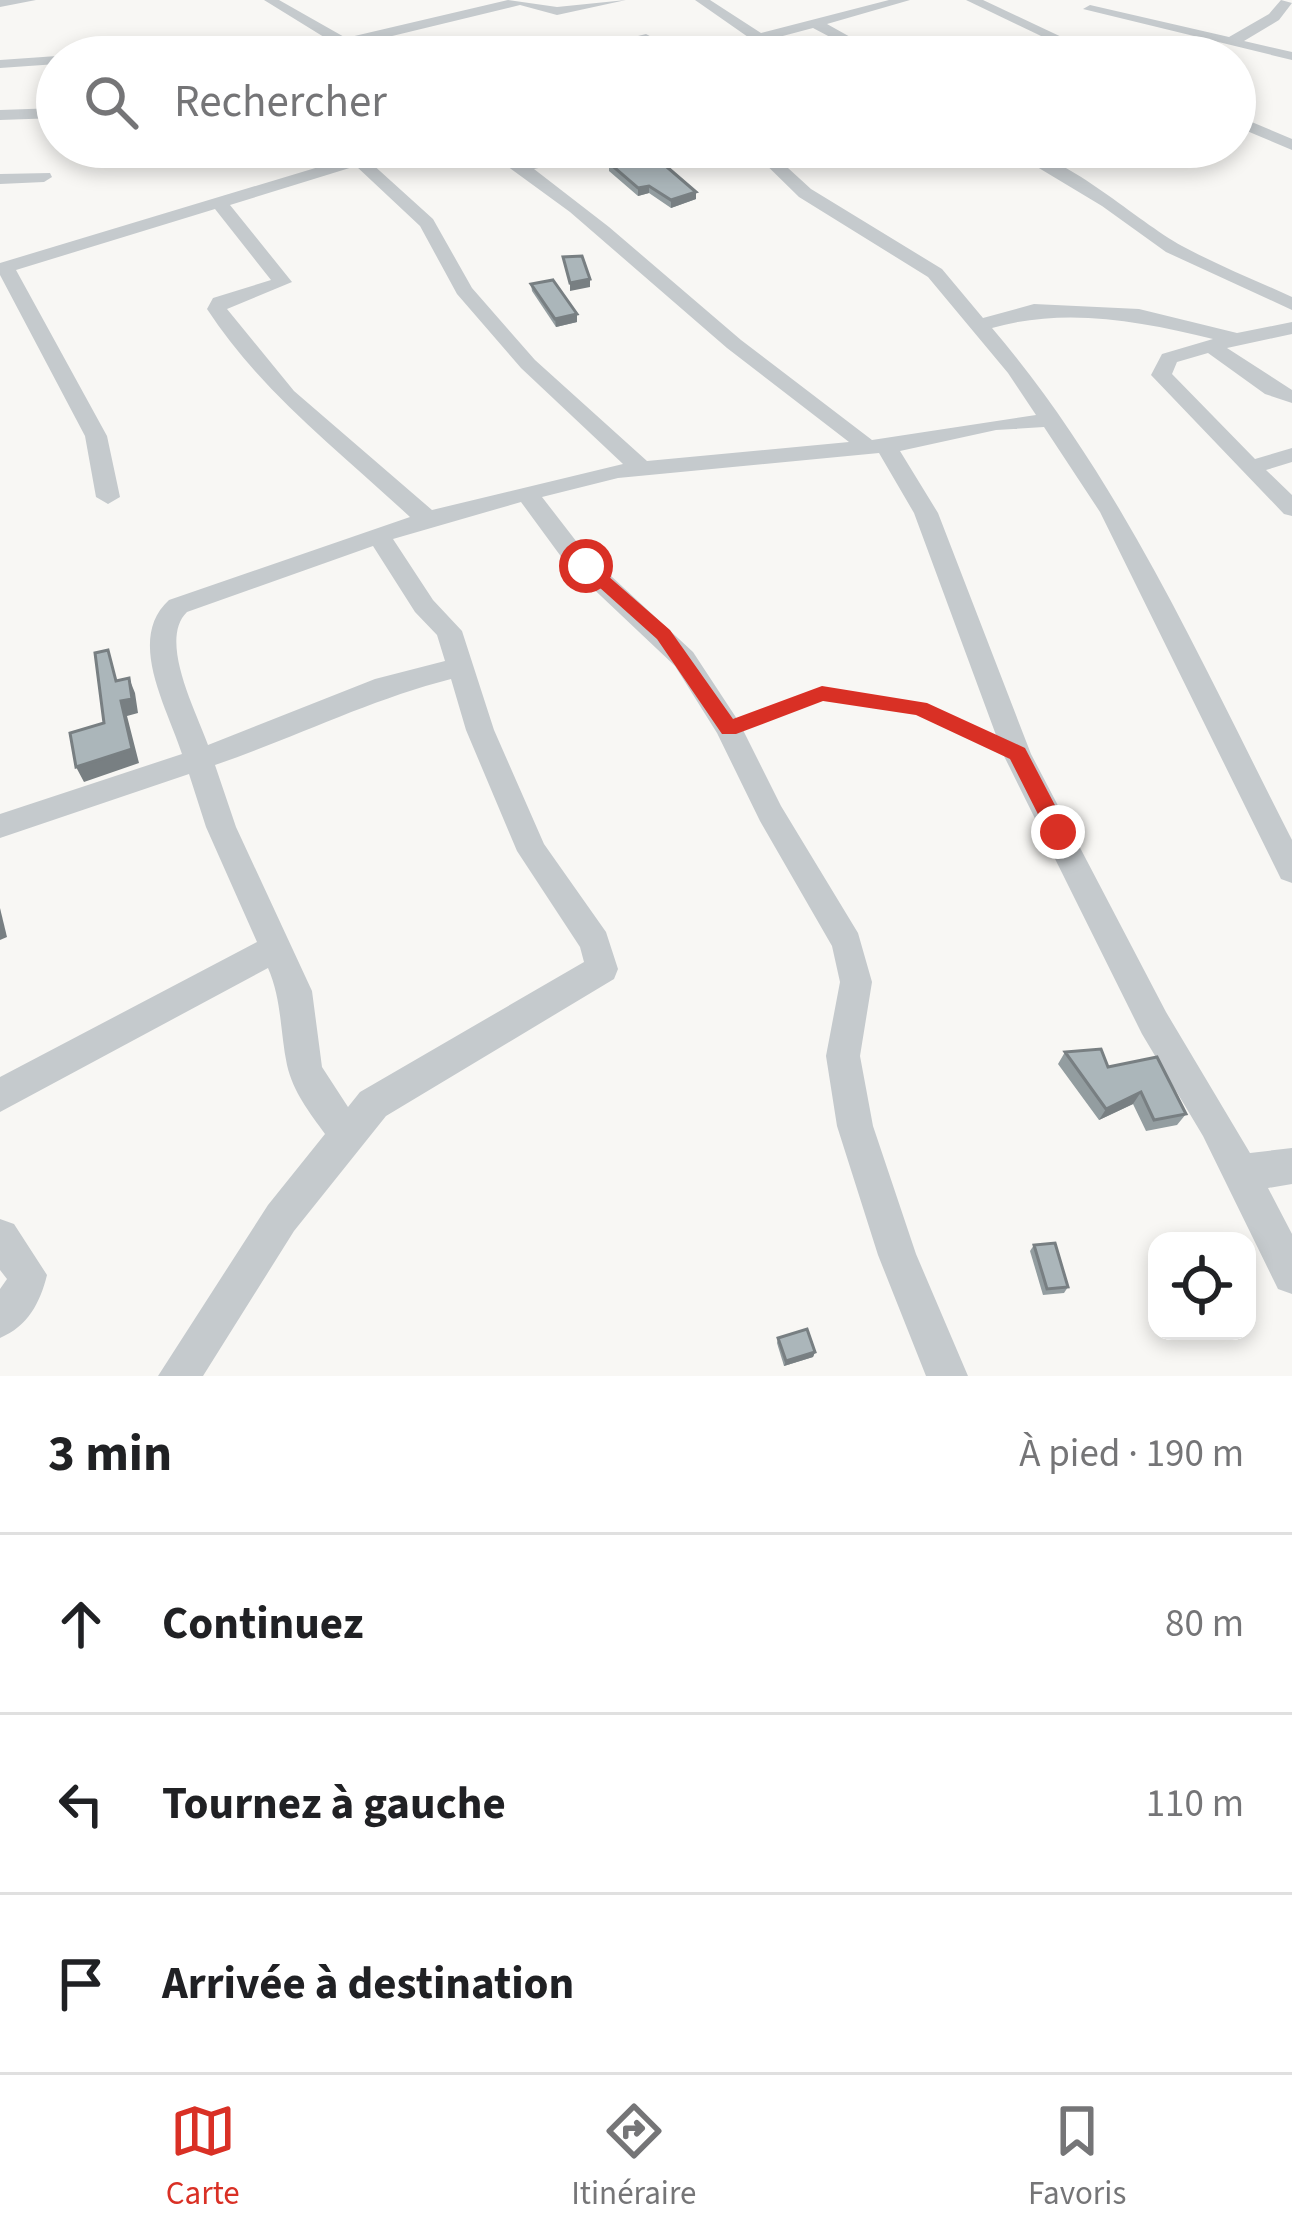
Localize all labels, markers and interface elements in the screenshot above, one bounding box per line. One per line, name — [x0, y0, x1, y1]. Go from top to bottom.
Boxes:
search box — [36, 36, 1256, 168]
icon: search — [78, 69, 144, 135]
text: Rechercher — [174, 70, 387, 134]
route start — [559, 539, 613, 593]
route end — [1031, 805, 1085, 859]
map controls — [1148, 1232, 1256, 1340]
button: locate — [1148, 1232, 1256, 1340]
text: 3 min — [48, 1418, 172, 1490]
text: À pied · 190 m — [1019, 1426, 1244, 1482]
icon: ahead — [48, 1591, 114, 1657]
text: Continuez — [162, 1592, 364, 1656]
text: 80 m — [1165, 1596, 1244, 1652]
icon: left — [48, 1771, 114, 1837]
text: Tournez à gauche — [162, 1772, 506, 1836]
text: 110 m — [1146, 1776, 1244, 1832]
icon: arrive — [48, 1951, 114, 2017]
text: Arrivée à destination — [162, 1952, 574, 2016]
tab: Carte — [166, 2098, 240, 2217]
tab: Itinéraire — [571, 2098, 696, 2217]
tab: Favoris — [1028, 2098, 1126, 2217]

